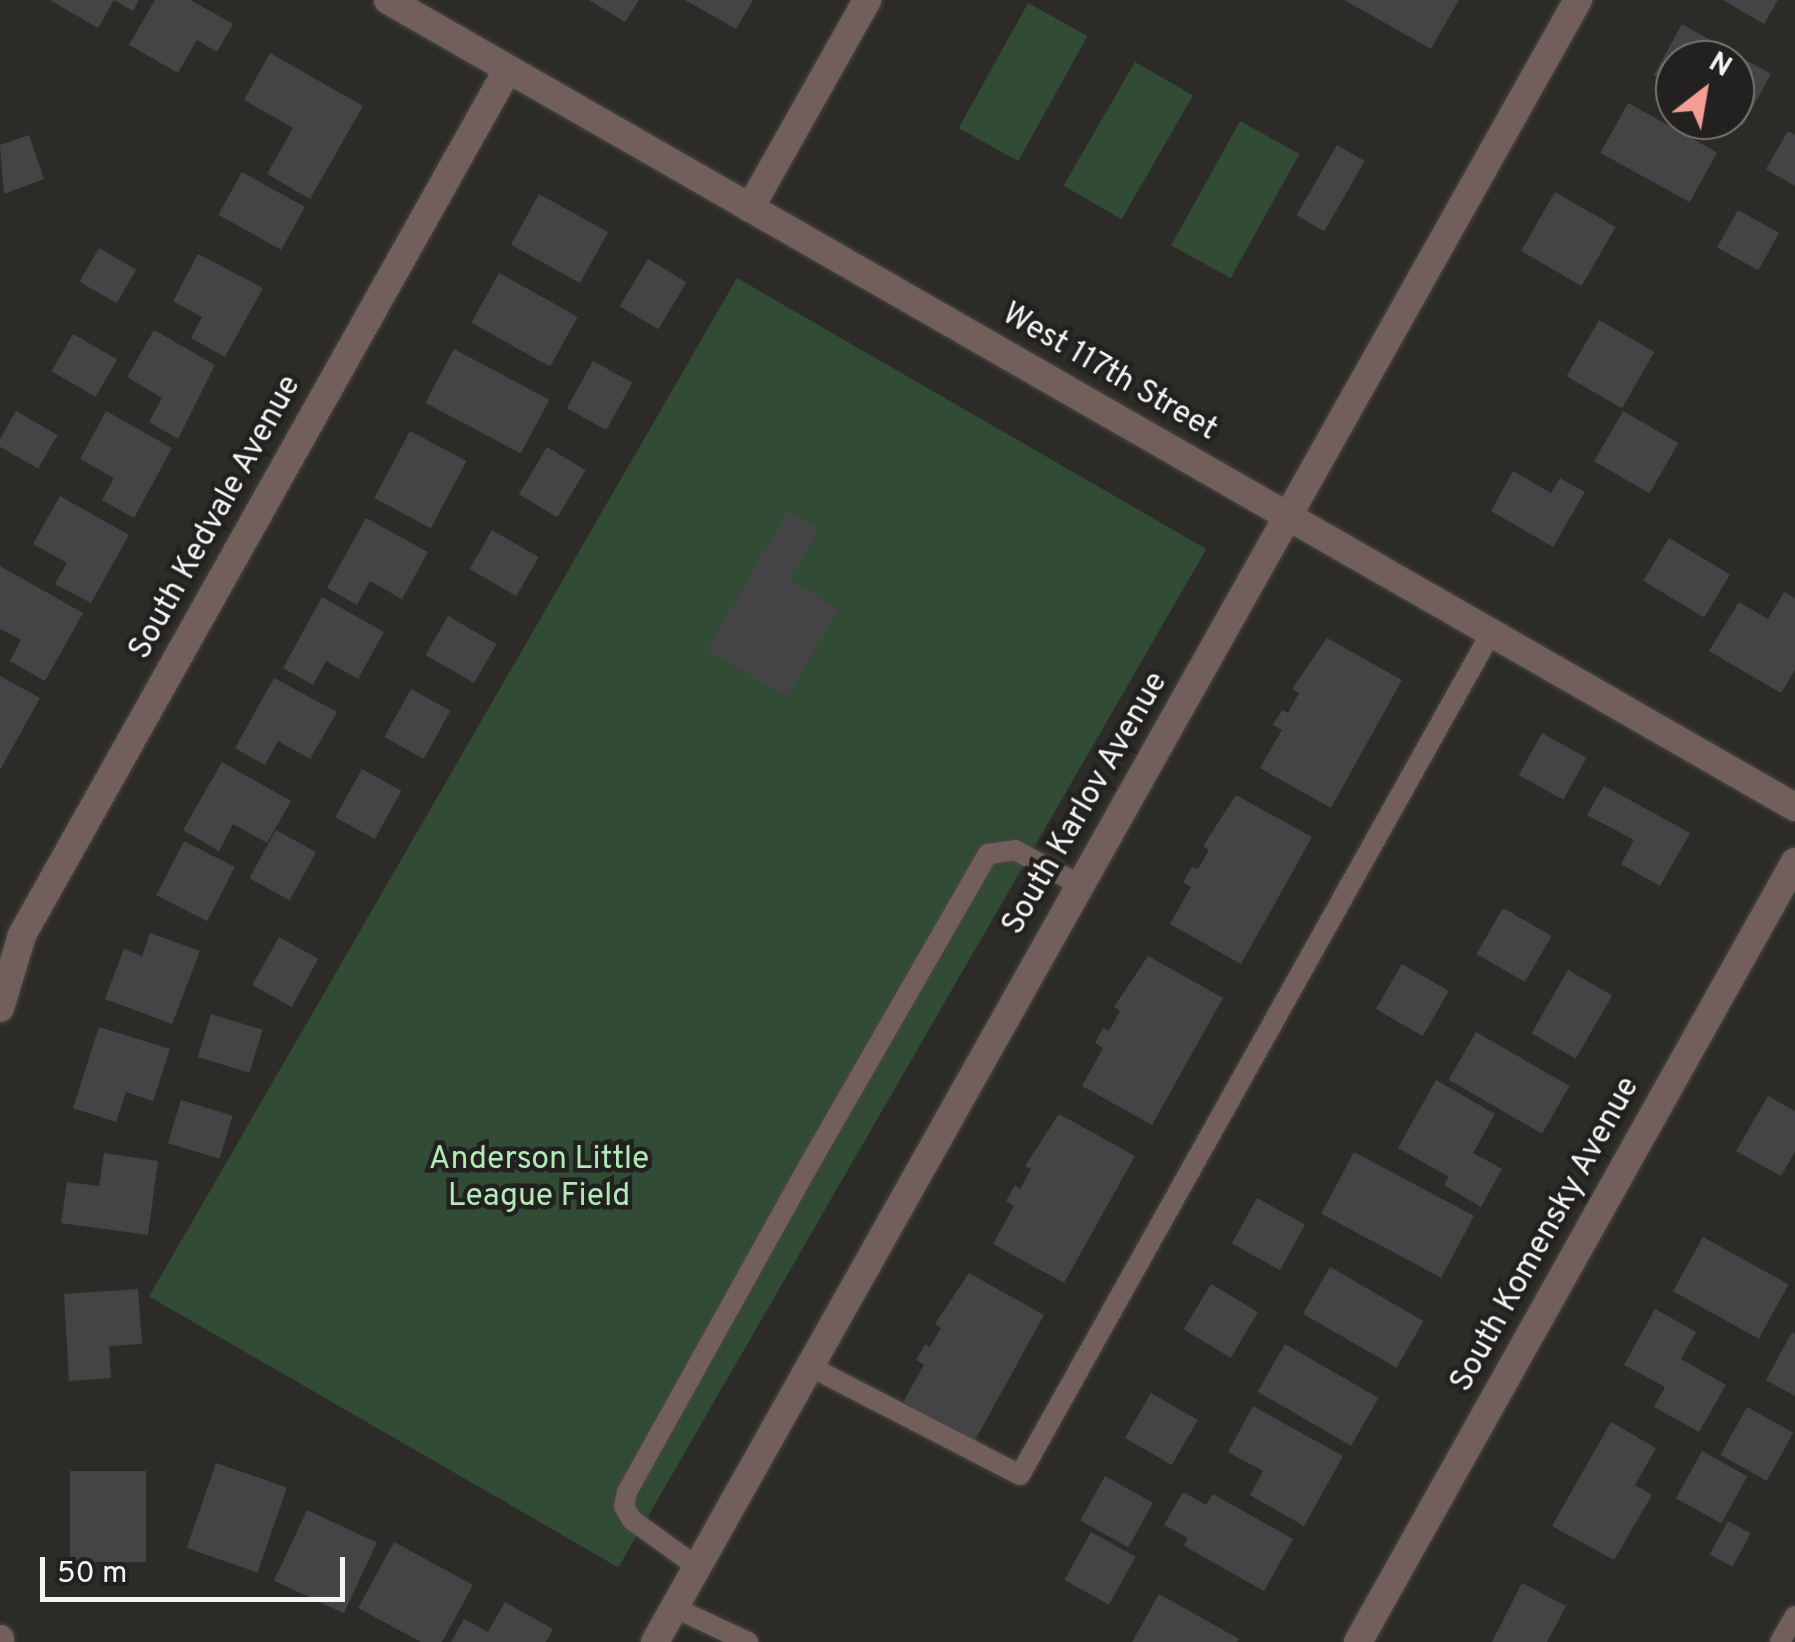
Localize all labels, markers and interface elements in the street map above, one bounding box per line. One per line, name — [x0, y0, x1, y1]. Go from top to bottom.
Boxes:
north arrow — [1655, 40, 1755, 140]
text: N — [1702, 45, 1737, 87]
street label: West 117th Street — [995, 296, 1223, 450]
street label: South Kedvale Avenue — [122, 369, 310, 667]
street label: South Karlov Avenue — [995, 665, 1177, 943]
street label: South Komensky Avenue — [1443, 1070, 1649, 1400]
park label: Anderson Little League Field — [429, 1142, 649, 1217]
scale bar — [45, 1537, 350, 1599]
text: 50 m — [57, 1556, 127, 1593]

